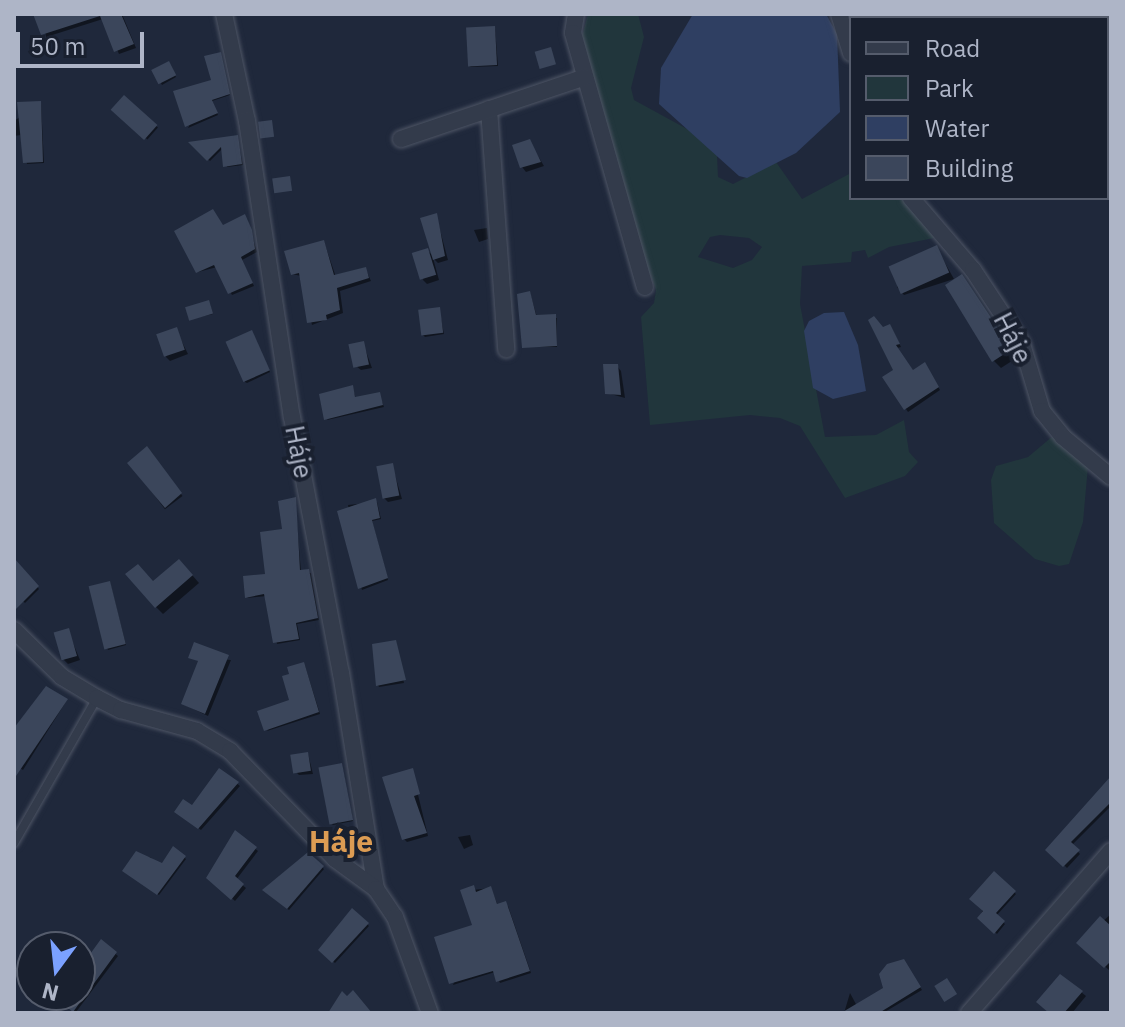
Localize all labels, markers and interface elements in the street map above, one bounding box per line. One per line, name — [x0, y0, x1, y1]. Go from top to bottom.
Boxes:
scale bar — [20, 16, 148, 66]
legend — [849, 16, 1109, 200]
text: 50 m — [30, 30, 85, 62]
text: Road — [925, 32, 980, 64]
text: Park — [925, 72, 974, 104]
text: Water — [925, 112, 989, 144]
text: Building — [925, 152, 1013, 184]
street label: Háje — [987, 307, 1039, 369]
street label: Háje — [279, 423, 319, 481]
district label: Háje — [309, 823, 373, 859]
north arrow — [16, 931, 96, 1011]
text: N — [39, 977, 62, 1009]

